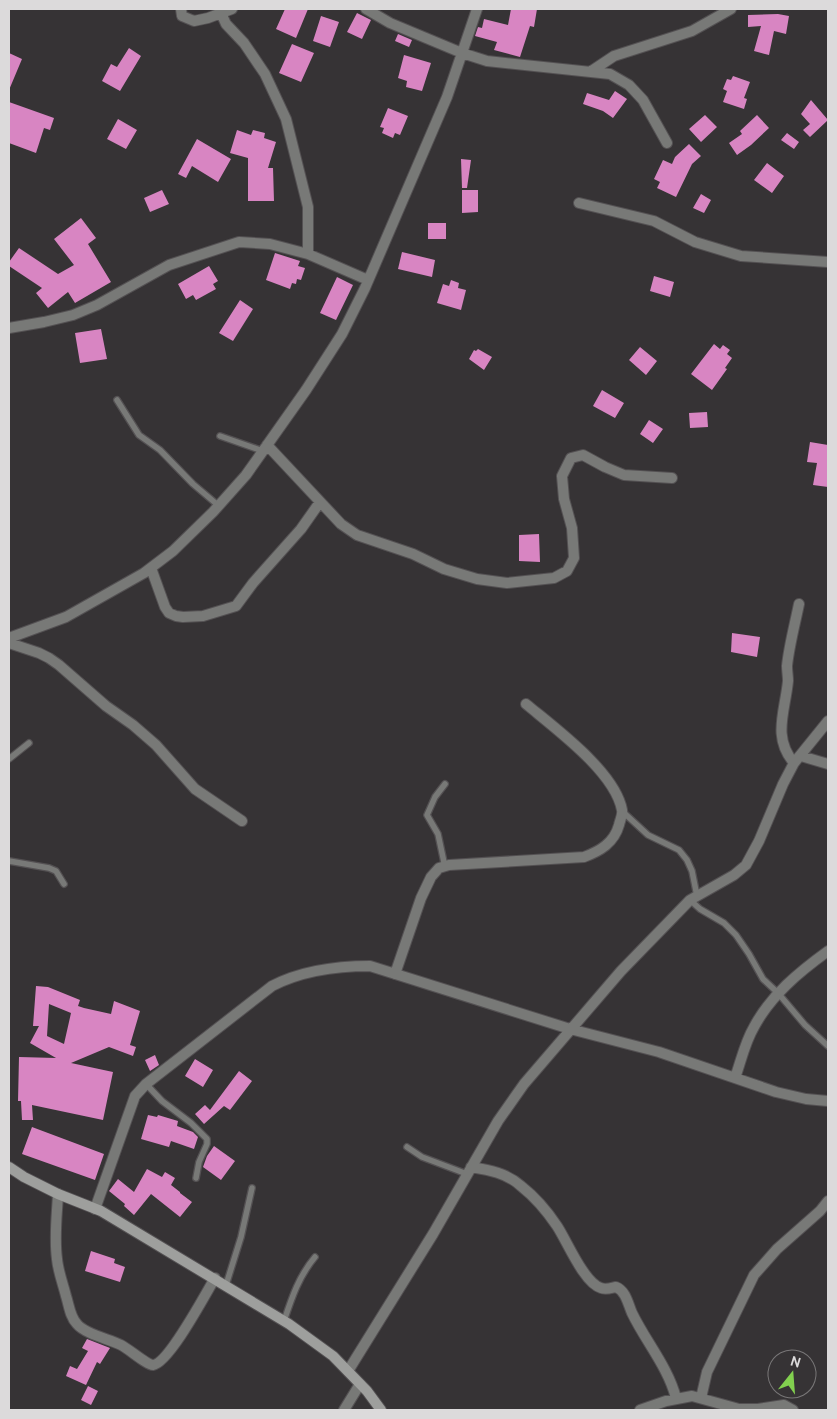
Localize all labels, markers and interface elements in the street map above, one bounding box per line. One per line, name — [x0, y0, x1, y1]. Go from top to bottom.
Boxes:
north arrow — [767, 1349, 817, 1399]
text: N — [788, 1352, 803, 1372]

